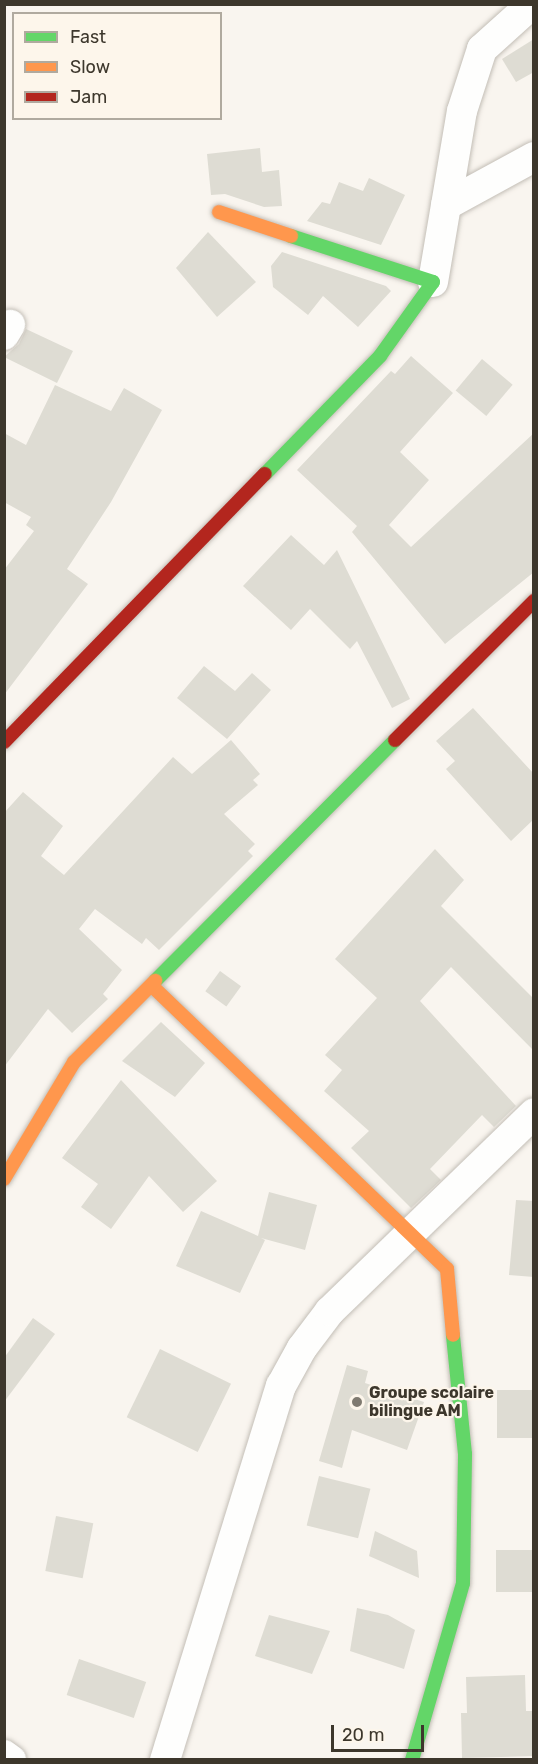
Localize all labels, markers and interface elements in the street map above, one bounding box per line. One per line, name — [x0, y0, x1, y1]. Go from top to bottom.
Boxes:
legend — [12, 12, 222, 120]
text: Fast — [70, 26, 106, 48]
text: Slow — [70, 56, 110, 78]
text: Jam — [70, 86, 107, 108]
place label: Groupe scolaire bilingue AM — [369, 1383, 494, 1421]
marker: Groupe scolaire bilingue AM — [350, 1395, 364, 1409]
scale bar — [334, 1713, 427, 1751]
text: 20 m — [342, 1724, 384, 1746]

